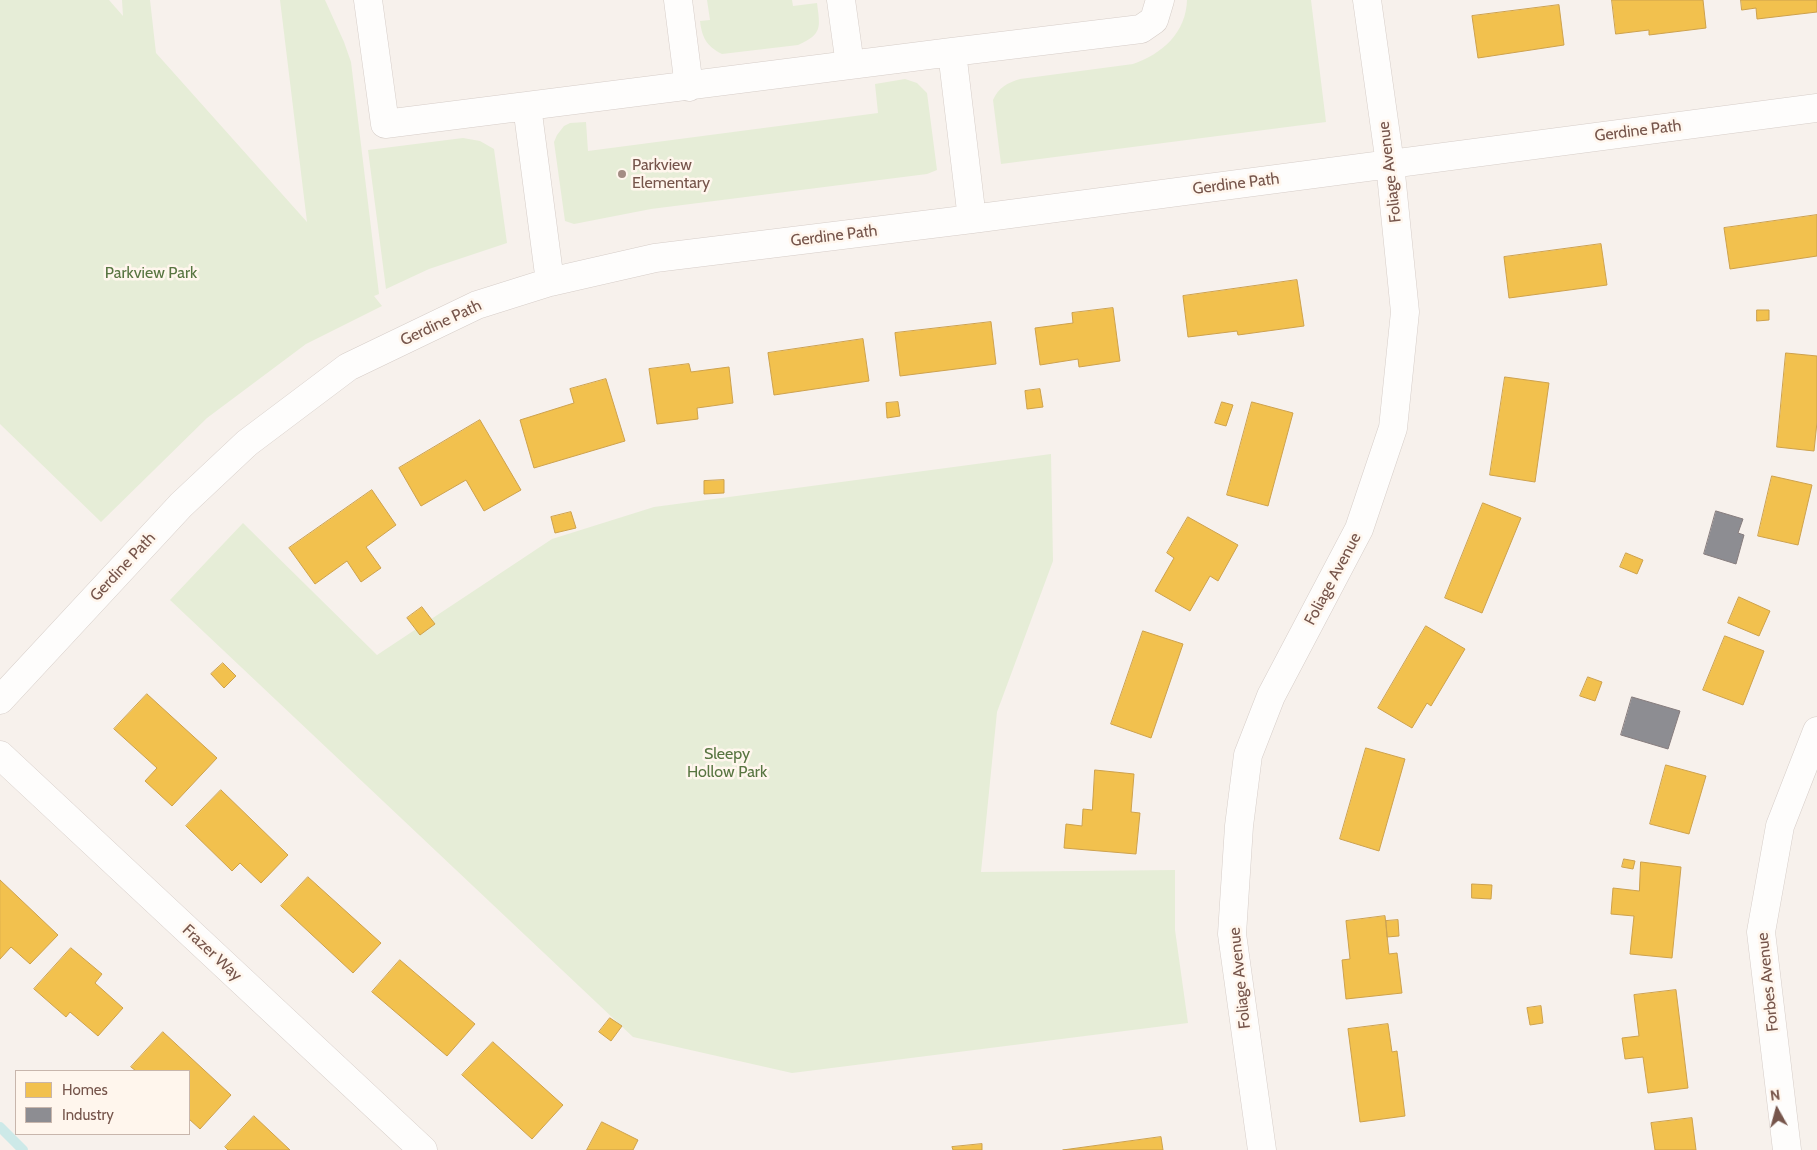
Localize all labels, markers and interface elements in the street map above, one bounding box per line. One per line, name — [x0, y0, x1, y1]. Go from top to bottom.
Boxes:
street label: Gerdine Path — [1594, 116, 1682, 146]
street label: Foliage Avenue — [1374, 120, 1406, 224]
place label: Parkview Elementary — [632, 155, 710, 193]
marker: Parkview Elementary — [616, 168, 628, 180]
street label: Gerdine Path — [1192, 169, 1280, 199]
street label: Gerdine Path — [790, 221, 878, 251]
park label: Parkview Park — [105, 263, 197, 283]
street label: Gerdine Path — [397, 296, 485, 350]
street label: Gerdine Path — [86, 529, 160, 605]
street label: Foliage Avenue — [1301, 530, 1365, 628]
park label: Sleepy Hollow Park — [687, 744, 767, 782]
street label: Frazer Way — [178, 921, 246, 985]
street label: Foliage Avenue — [1225, 926, 1255, 1030]
street label: Forbes Avenue — [1753, 931, 1783, 1033]
legend — [15, 1070, 190, 1135]
text: Homes — [62, 1081, 108, 1099]
north arrow — [1752, 1085, 1802, 1135]
text: N — [1769, 1086, 1781, 1105]
text: Industry — [62, 1106, 114, 1124]

